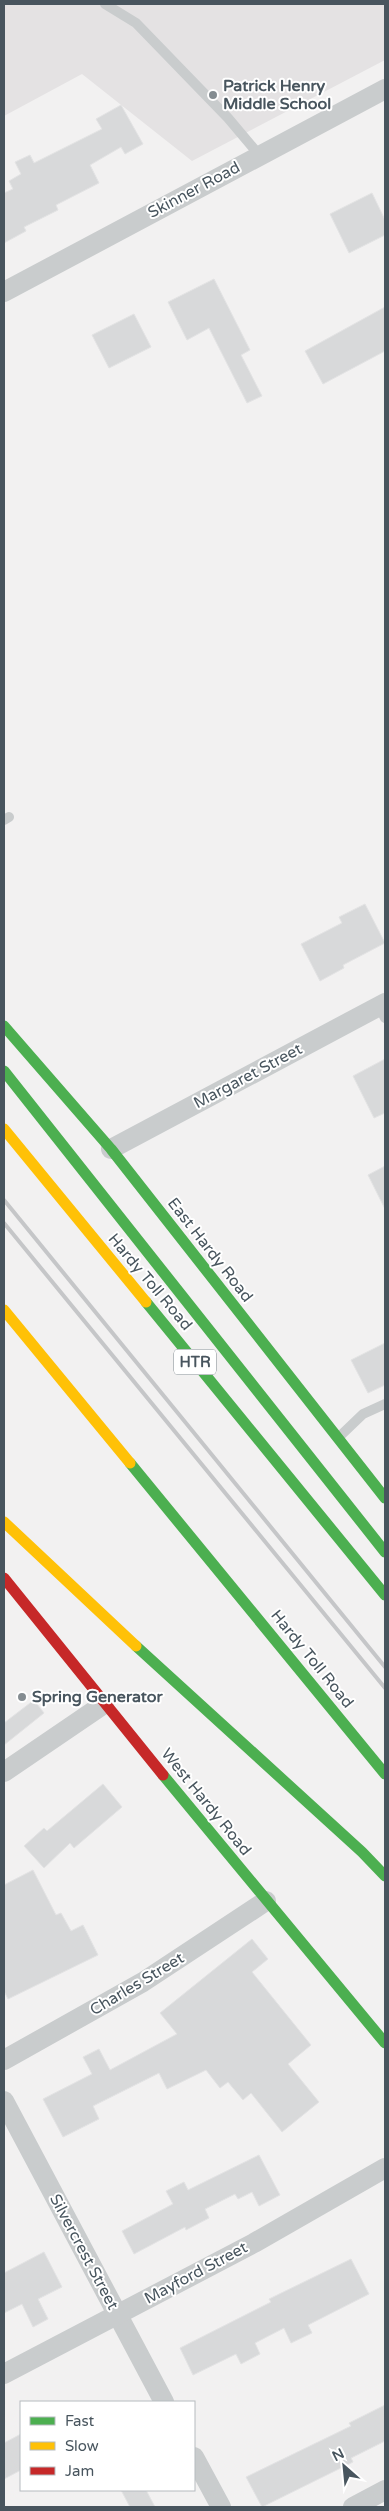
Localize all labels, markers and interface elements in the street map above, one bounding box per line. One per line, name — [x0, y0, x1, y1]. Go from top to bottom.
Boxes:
place label: Patrick Henry Middle School — [223, 76, 331, 114]
marker: Patrick Henry Middle School — [207, 89, 219, 101]
street label: Skinner Road — [145, 157, 243, 223]
street label: Margaret Street — [190, 1039, 306, 1113]
street label: East Hardy Road — [163, 1194, 257, 1306]
street label: Hardy Toll Road — [104, 1229, 196, 1335]
road number: HTR — [174, 1350, 216, 1374]
street label: Hardy Toll Road — [266, 1606, 358, 1712]
place label: Spring Generator — [32, 1687, 164, 1707]
marker: Spring Generator — [16, 1691, 28, 1703]
street label: West Hardy Road — [157, 1744, 255, 1860]
street label: Charles Street — [86, 1948, 188, 2020]
street label: Silvercrest Street — [45, 2191, 123, 2313]
street label: Mayford Street — [141, 2237, 251, 2309]
legend — [20, 2401, 195, 2491]
text: Fast — [65, 2412, 95, 2430]
text: Slow — [65, 2437, 99, 2455]
north arrow — [319, 2441, 369, 2491]
text: N — [329, 2445, 347, 2465]
text: Jam — [65, 2462, 94, 2480]

